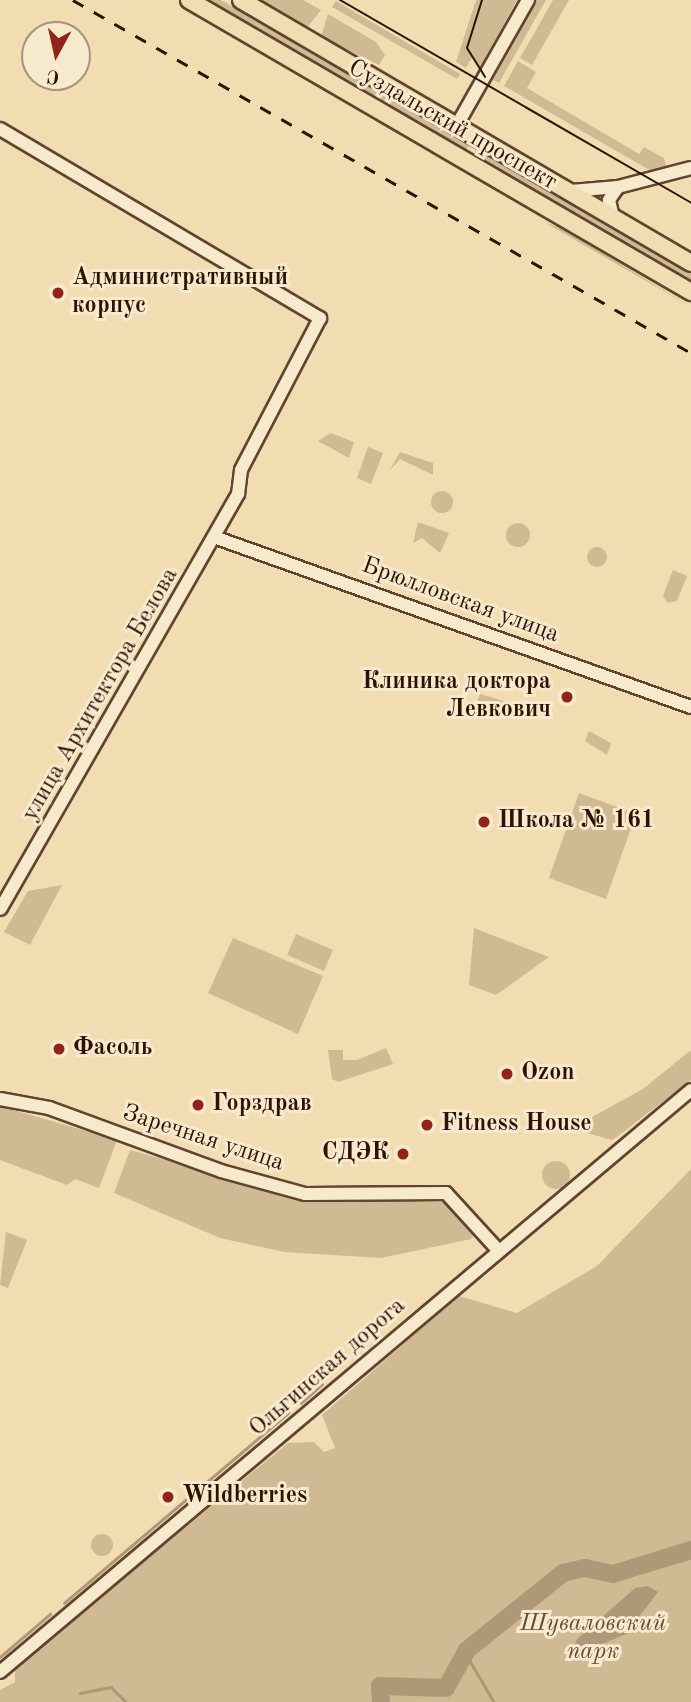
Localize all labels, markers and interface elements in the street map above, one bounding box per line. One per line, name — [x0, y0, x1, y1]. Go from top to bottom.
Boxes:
north arrow — [21, 21, 91, 91]
street label: Суздальский проспект — [342, 54, 562, 198]
text: С — [46, 65, 61, 86]
place label: Административный корпус — [72, 265, 288, 321]
marker: Административный корпус — [50, 285, 66, 301]
street label: Брюлловская улица — [357, 552, 563, 650]
street label: улица Архитектора Белова — [17, 563, 185, 827]
place label: Клиника доктора Левкович — [362, 669, 551, 725]
marker: Клиника доктора Левкович — [557, 687, 577, 707]
place label: Школа № 161 — [498, 808, 655, 836]
marker: Школа № 161 — [476, 814, 492, 830]
place label: Фасоль — [73, 1035, 152, 1063]
marker: Фасоль — [51, 1041, 67, 1057]
place label: Ozon — [521, 1060, 575, 1088]
marker: Ozon — [499, 1066, 515, 1082]
place label: Горздрав — [212, 1091, 312, 1119]
marker: Горздрав — [190, 1097, 206, 1113]
street label: Заречная улица — [119, 1099, 287, 1179]
place label: Fitness House — [441, 1111, 592, 1139]
marker: Fitness House — [419, 1117, 435, 1133]
place label: СДЭК — [322, 1140, 389, 1168]
marker: СДЭК — [395, 1146, 411, 1162]
street label: Ольгинская дорога — [244, 1292, 412, 1444]
place label: Wildberries — [182, 1483, 307, 1511]
marker: Wildberries — [160, 1489, 176, 1505]
park label: Шуваловский парк — [520, 1611, 666, 1667]

